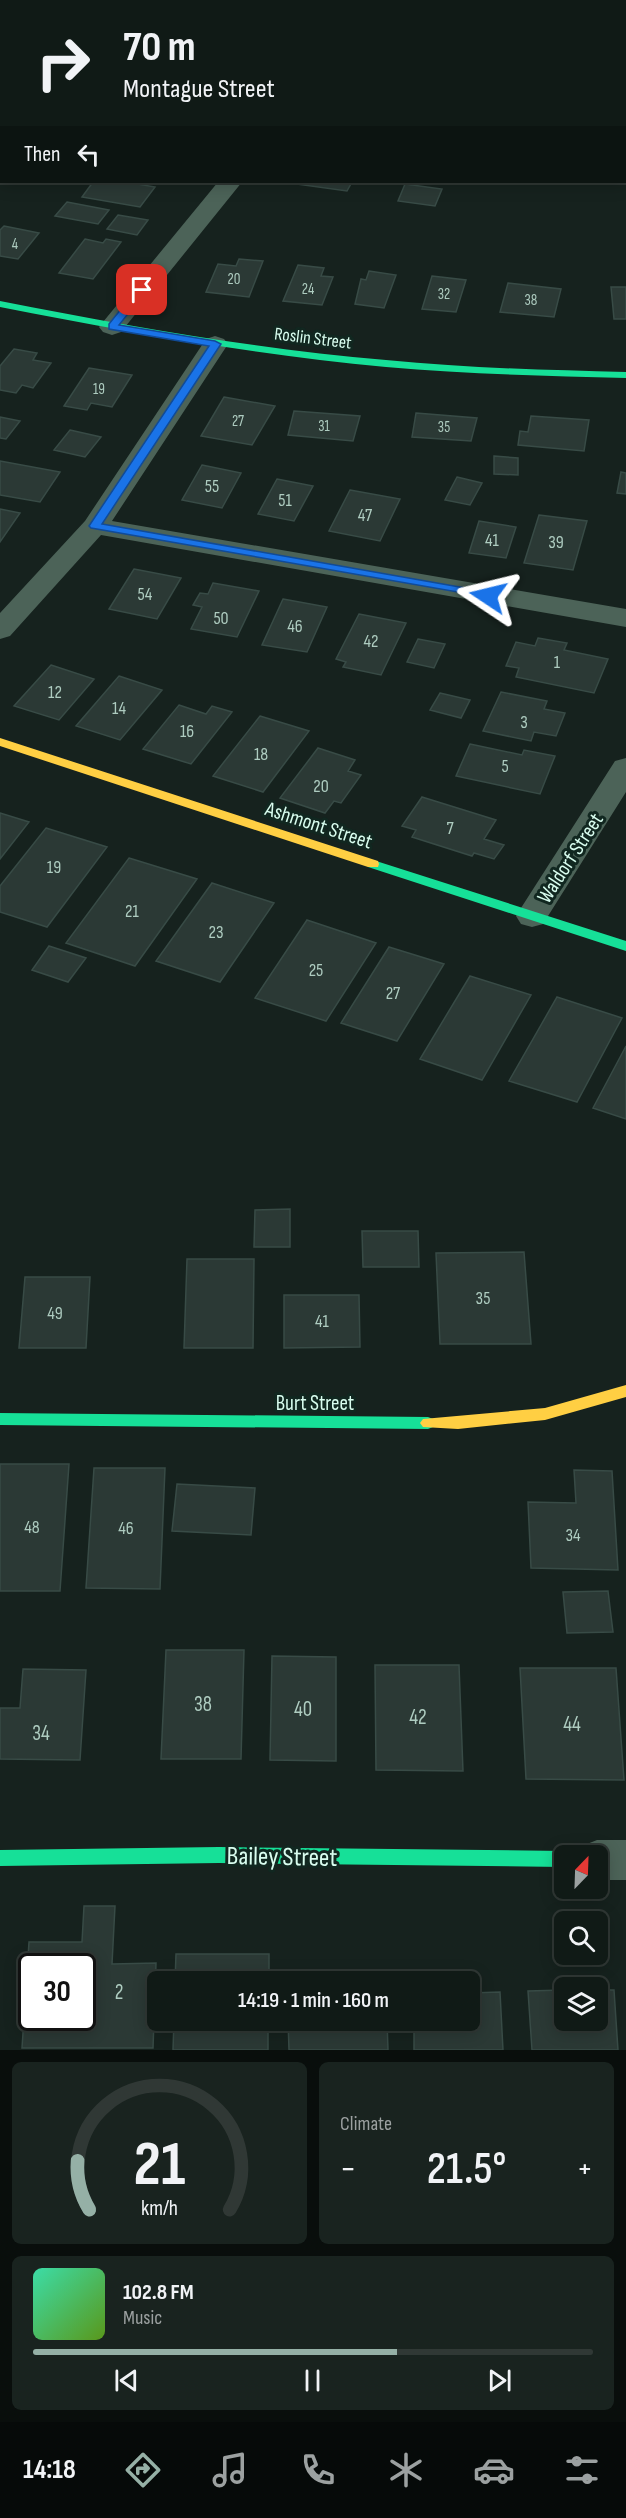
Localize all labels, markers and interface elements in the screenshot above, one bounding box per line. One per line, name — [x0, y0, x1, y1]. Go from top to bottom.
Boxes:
text: 70 m — [123, 22, 196, 73]
icon: right — [24, 24, 102, 102]
text: Montague Street — [123, 73, 275, 105]
icon: left — [72, 138, 105, 171]
text: Then — [24, 141, 60, 168]
house number: 4 — [12, 235, 18, 254]
pin — [116, 264, 167, 315]
house number: 20 — [228, 270, 240, 289]
icon: arrive — [125, 273, 158, 306]
house number: 24 — [302, 280, 314, 299]
house number: 32 — [438, 285, 450, 304]
house number: 38 — [525, 291, 537, 310]
street label: Roslin Street — [273, 323, 353, 354]
house number: 19 — [93, 380, 105, 399]
house number: 27 — [232, 412, 244, 431]
house number: 31 — [318, 417, 331, 436]
house number: 35 — [438, 418, 450, 437]
house number: 55 — [205, 476, 219, 497]
house number: 51 — [278, 490, 292, 511]
house number: 47 — [358, 505, 373, 526]
house number: 41 — [485, 530, 500, 551]
house number: 39 — [548, 532, 564, 553]
position arrow — [456, 564, 520, 628]
house number: 54 — [138, 584, 153, 605]
house number: 50 — [213, 608, 229, 629]
house number: 46 — [287, 616, 303, 637]
house number: 42 — [363, 631, 379, 652]
house number: 1 — [554, 652, 561, 673]
house number: 12 — [48, 682, 62, 703]
house number: 14 — [112, 698, 126, 719]
house number: 3 — [520, 712, 528, 733]
house number: 16 — [180, 721, 194, 742]
house number: 18 — [254, 744, 268, 765]
house number: 5 — [501, 756, 509, 777]
house number: 20 — [313, 776, 329, 797]
street label: Ashmont Street — [261, 796, 375, 855]
street label: Waldorf Street — [532, 808, 609, 908]
house number: 7 — [446, 818, 454, 839]
house number: 19 — [47, 857, 61, 878]
house number: 21 — [125, 901, 140, 922]
house number: 23 — [209, 922, 224, 943]
house number: 25 — [309, 960, 323, 981]
house number: 27 — [386, 983, 401, 1004]
house number: 35 — [476, 1288, 490, 1309]
house number: 49 — [47, 1303, 63, 1324]
house number: 41 — [315, 1311, 330, 1332]
street label: Burt Street — [276, 1391, 354, 1416]
house number: 48 — [24, 1517, 40, 1538]
house number: 46 — [118, 1518, 134, 1539]
house number: 34 — [565, 1525, 581, 1546]
house number: 38 — [194, 1692, 212, 1717]
house number: 40 — [294, 1697, 312, 1722]
house number: 42 — [409, 1705, 427, 1730]
house number: 44 — [563, 1712, 581, 1737]
house number: 34 — [32, 1721, 50, 1746]
street label: Bailey Street — [226, 1841, 338, 1874]
north arrow — [554, 1845, 608, 1899]
map controls — [554, 1845, 608, 2031]
button: search — [554, 1911, 608, 1965]
speed limit sign: 30 — [18, 1953, 96, 2031]
button: layers — [554, 1977, 608, 2031]
house number: 2 — [115, 1980, 123, 2005]
text: 14:19 · 1 min · 160 m — [238, 1987, 389, 2014]
text: Climate — [340, 2112, 392, 2136]
text: 21 — [134, 2128, 185, 2203]
text: 21.5° — [427, 2142, 506, 2197]
text: − — [340, 2149, 356, 2189]
text: + — [577, 2149, 593, 2189]
text: km/h — [141, 2196, 178, 2221]
text: 102.8 FM — [123, 2279, 194, 2306]
text: Music — [123, 2306, 162, 2330]
icon: previous — [110, 2364, 143, 2397]
icon: pause — [296, 2364, 329, 2397]
icon: next — [483, 2364, 516, 2397]
icon: directions — [122, 2449, 164, 2491]
icon: music — [209, 2449, 251, 2491]
icon: phone — [297, 2449, 339, 2491]
icon: climate — [385, 2449, 427, 2491]
icon: car — [473, 2449, 515, 2491]
icon: filters — [561, 2449, 603, 2491]
text: 14:18 — [23, 2454, 76, 2486]

